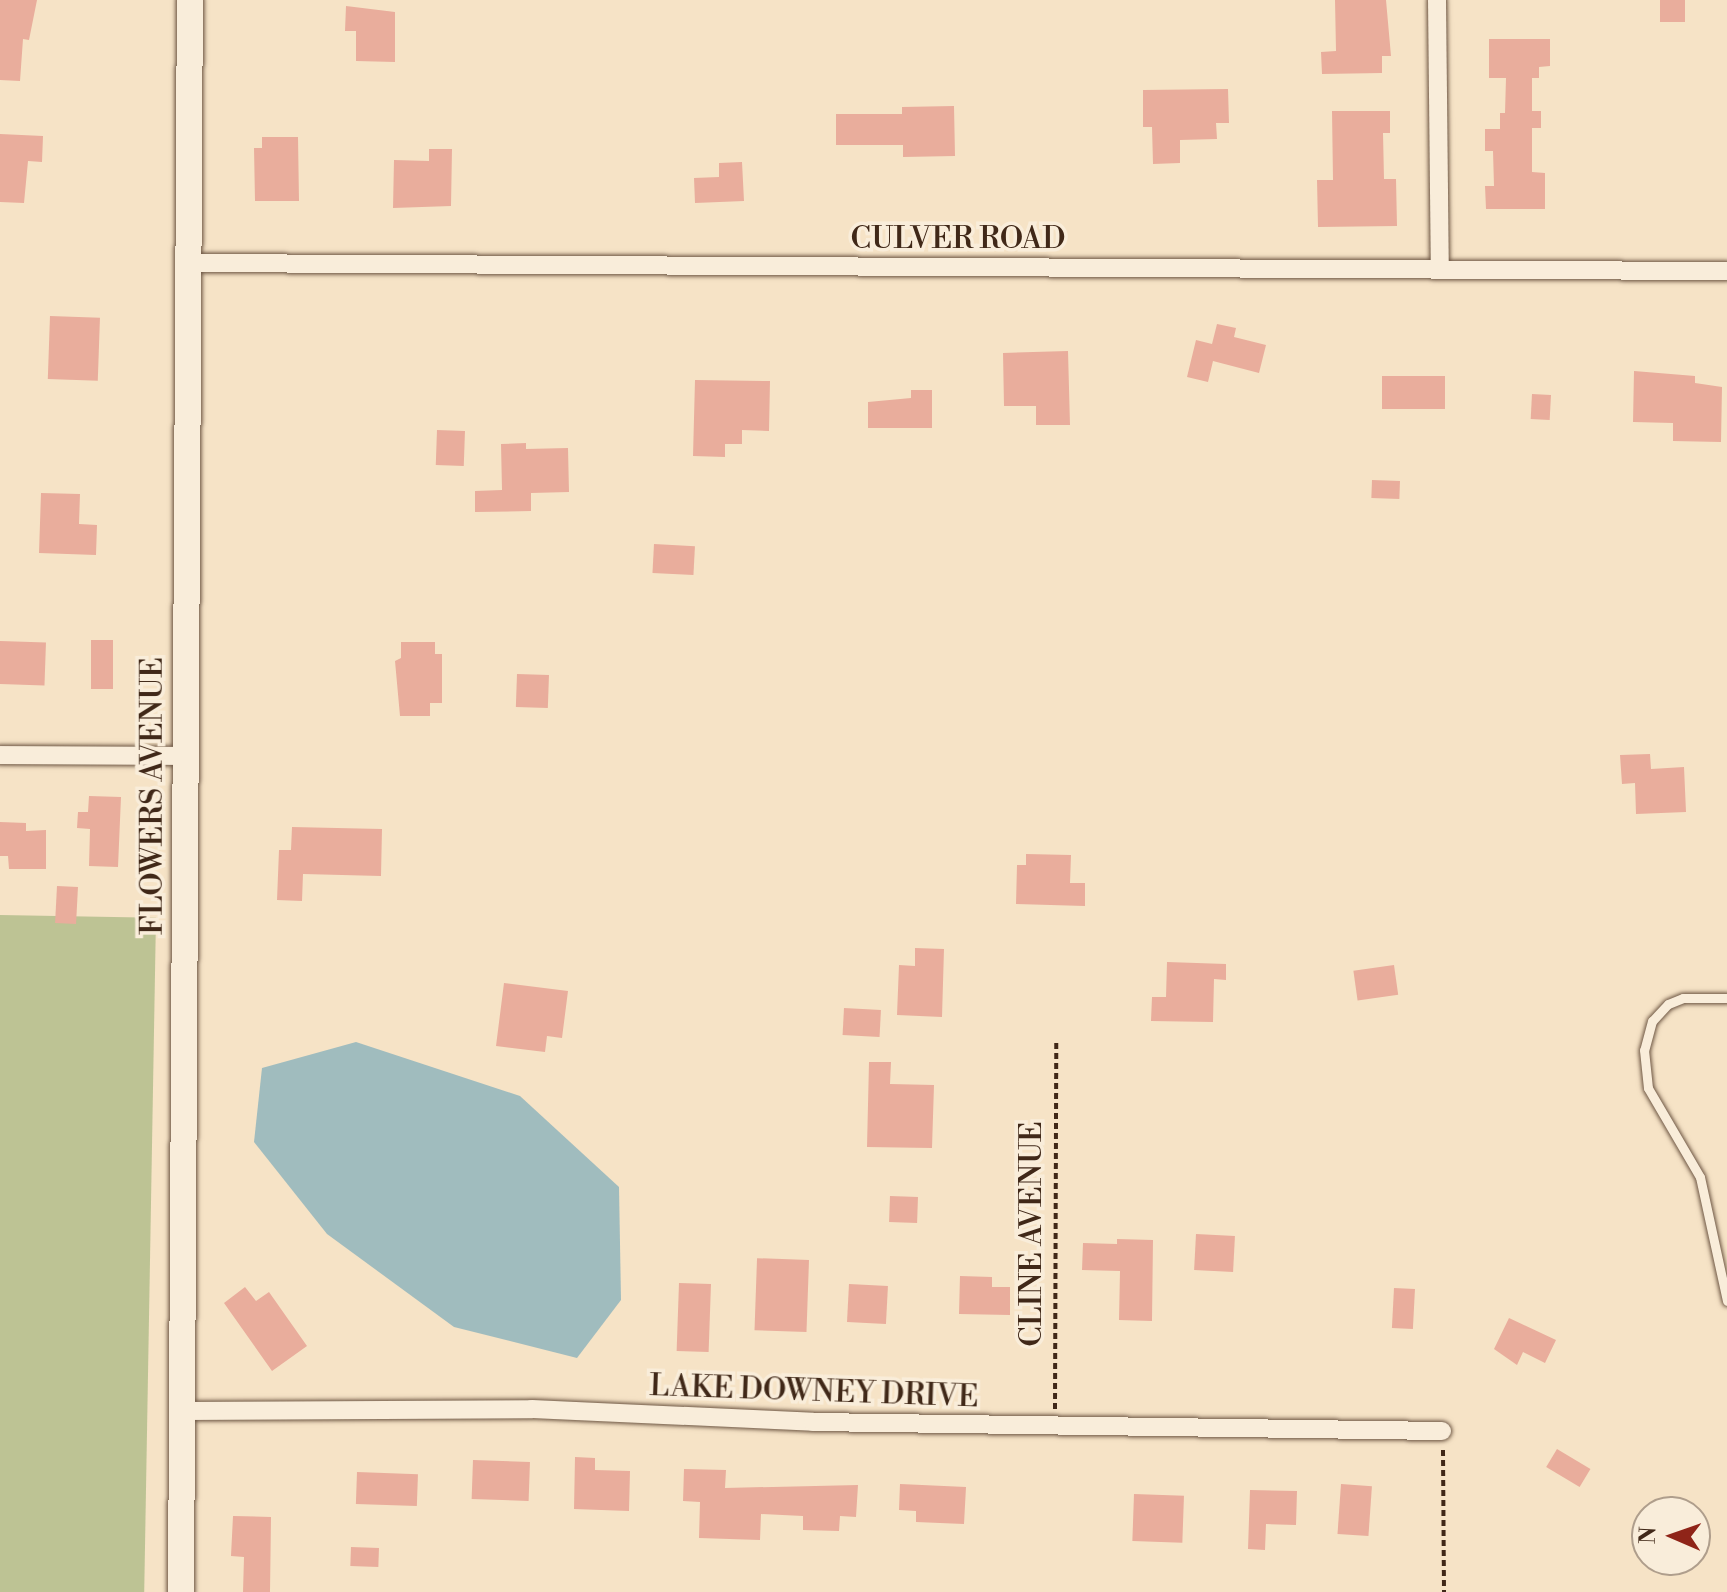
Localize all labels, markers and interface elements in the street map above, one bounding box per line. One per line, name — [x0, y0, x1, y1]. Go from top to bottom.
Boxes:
street label: CULVER ROAD — [851, 221, 1065, 257]
street label: FLOWERS AVENUE — [135, 657, 171, 935]
street label: CLINE AVENUE — [1014, 1121, 1050, 1347]
street label: LAKE DOWNEY DRIVE — [649, 1368, 979, 1416]
north arrow — [1631, 1496, 1711, 1576]
text: N — [1635, 1526, 1662, 1544]

